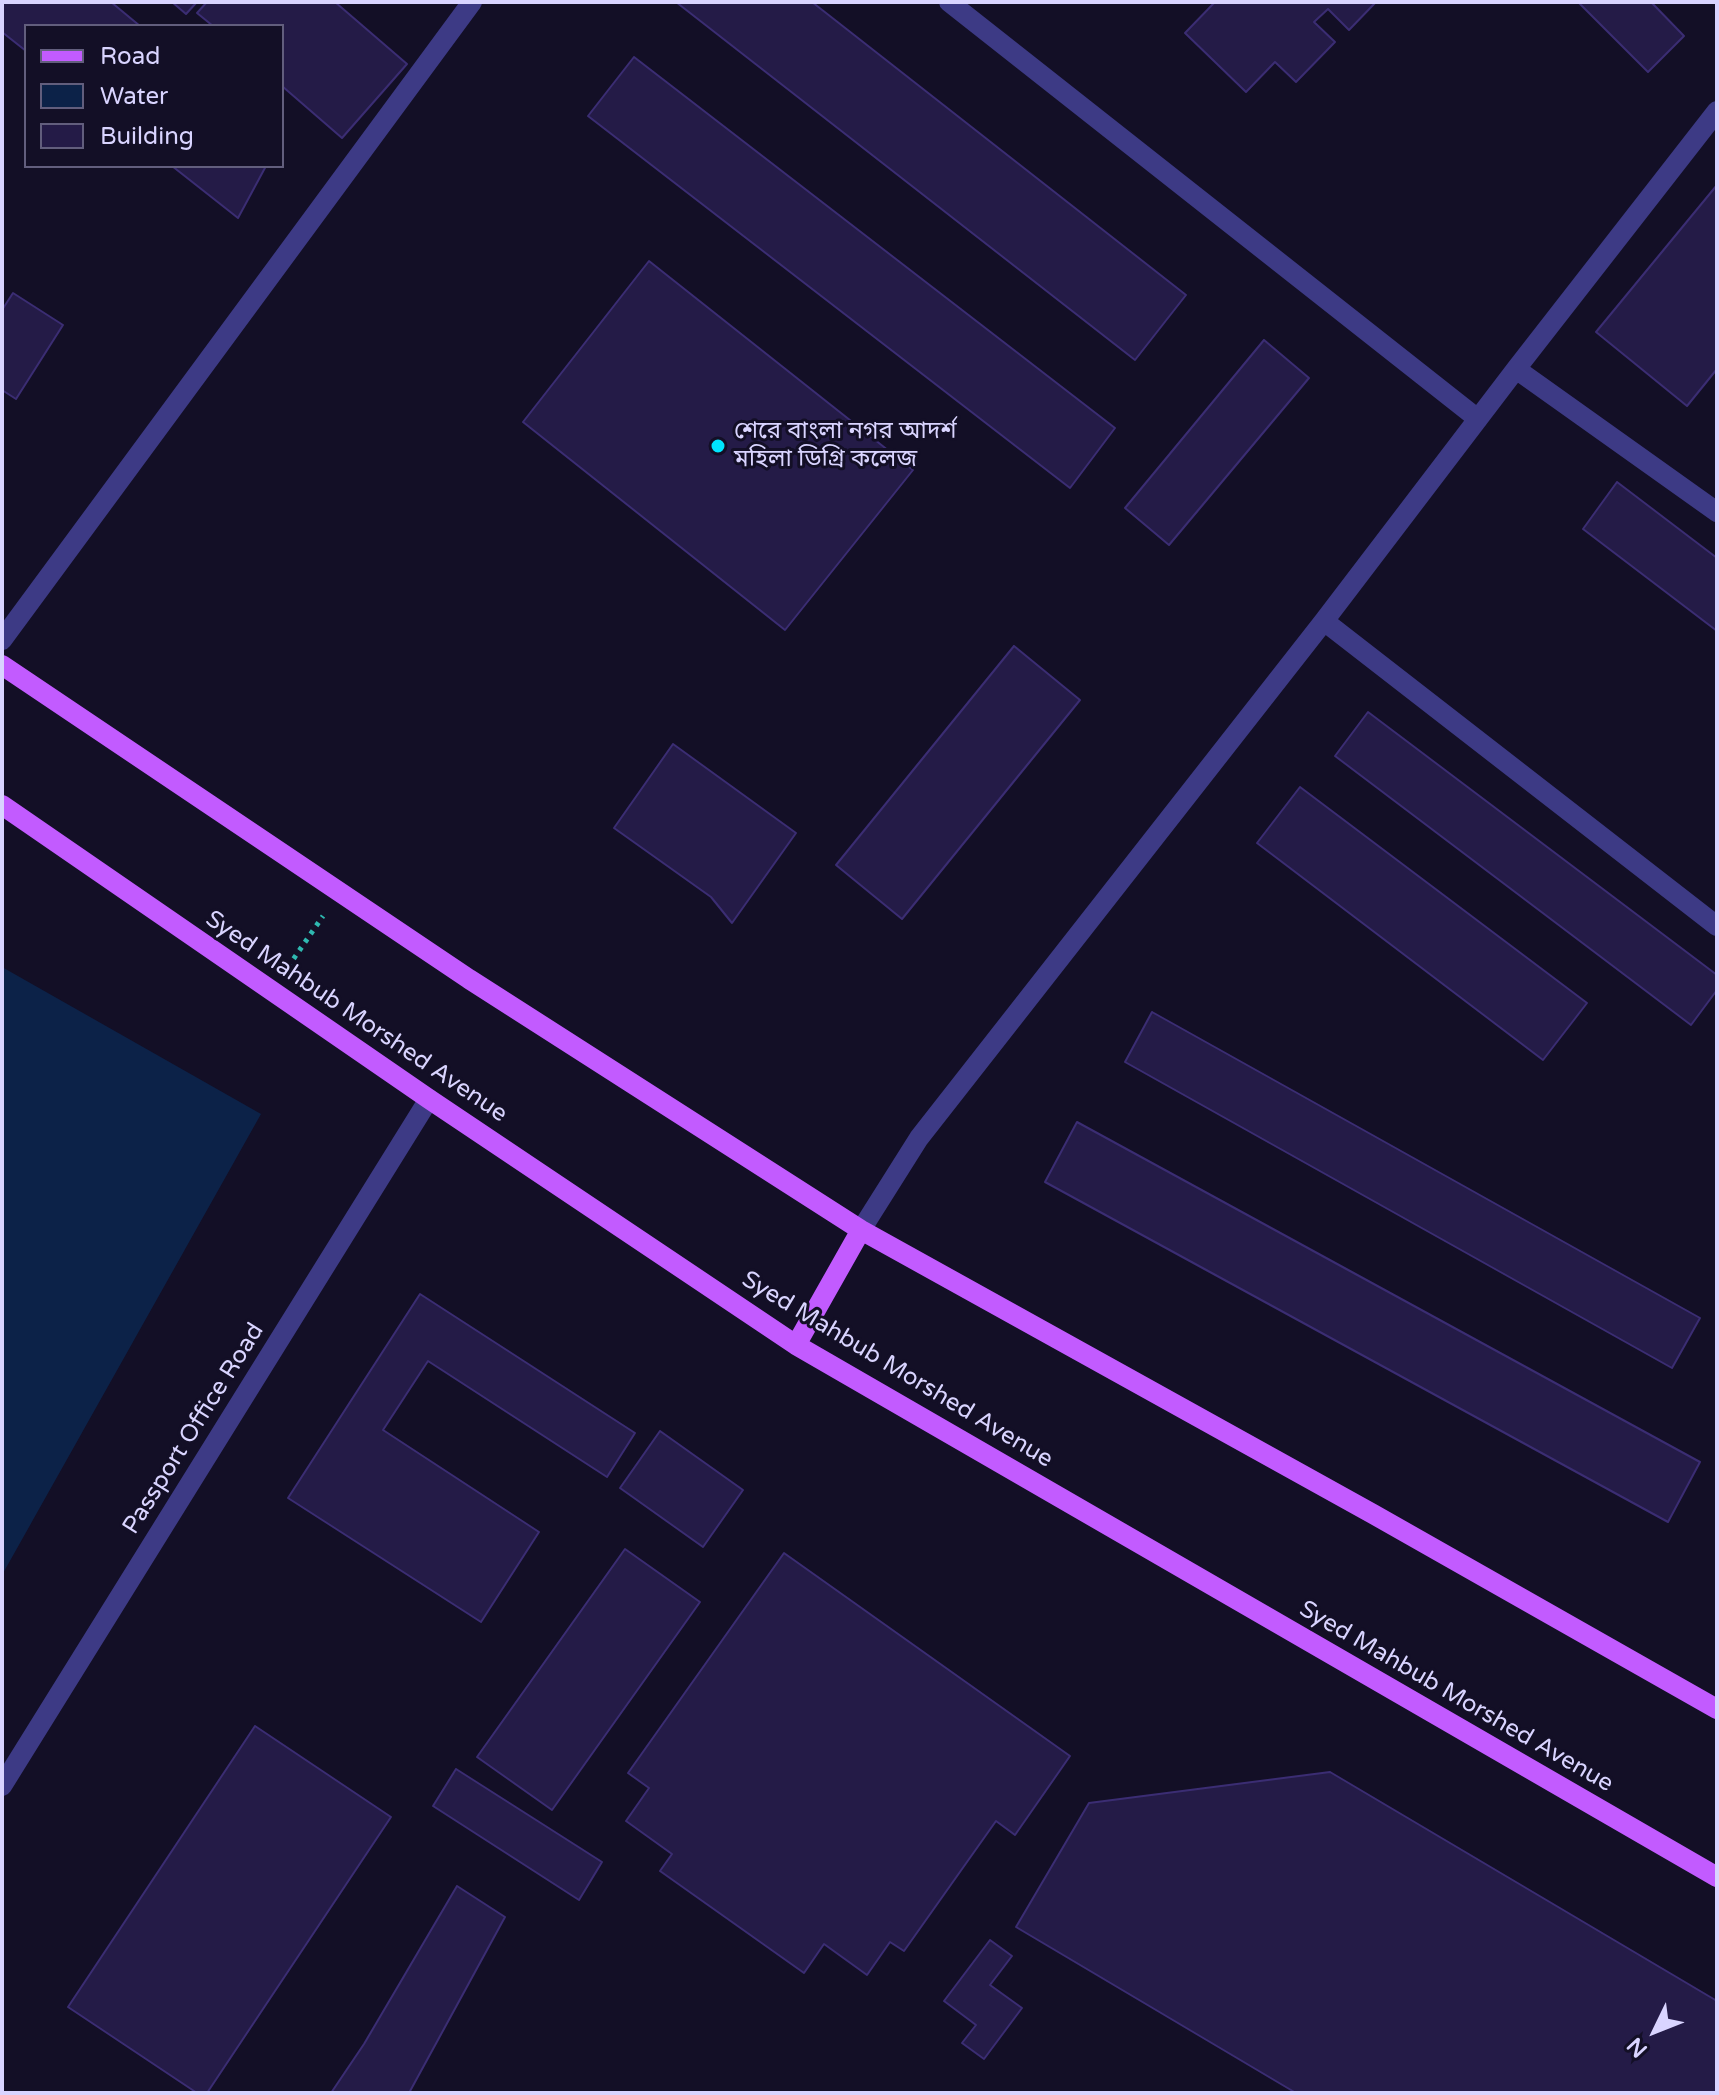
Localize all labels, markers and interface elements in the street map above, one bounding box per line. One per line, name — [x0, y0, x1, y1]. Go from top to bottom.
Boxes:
legend — [24, 24, 284, 168]
text: Road — [100, 42, 160, 71]
text: Water — [100, 82, 168, 111]
text: Building — [100, 122, 194, 151]
place label: শেরে বাংলা নগর আদর্শ মহিলা ডিগ্রি কলেজ — [734, 418, 957, 474]
marker: শেরে বাংলা নগর আদর্শ মহিলা ডিগ্রি কলেজ — [709, 437, 727, 455]
street label: Syed Mahbub Morshed Avenue — [200, 905, 512, 1129]
street label: Syed Mahbub Morshed Avenue — [736, 1266, 1058, 1474]
street label: Passport Office Road — [117, 1318, 271, 1540]
street label: Syed Mahbub Morshed Avenue — [1294, 1595, 1618, 1799]
north arrow — [1615, 1991, 1695, 2071]
text: N — [1622, 2032, 1653, 2063]

